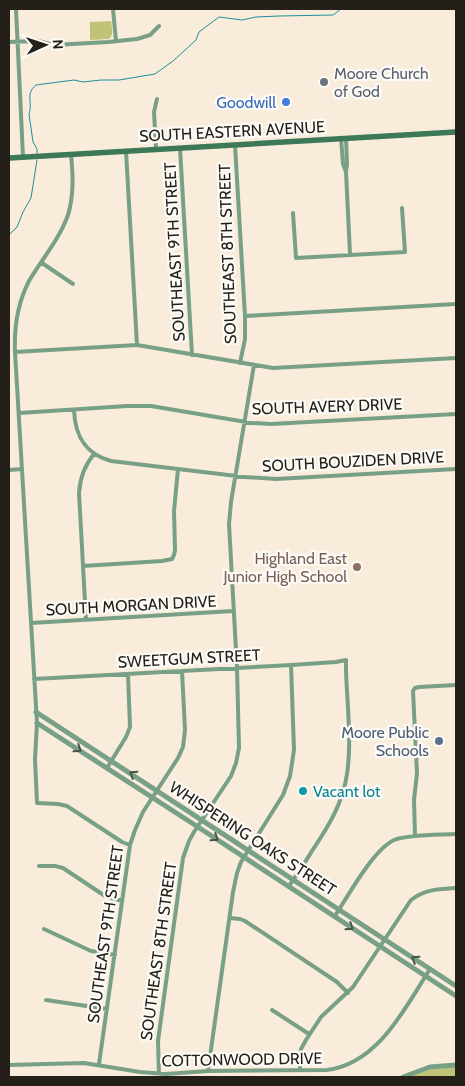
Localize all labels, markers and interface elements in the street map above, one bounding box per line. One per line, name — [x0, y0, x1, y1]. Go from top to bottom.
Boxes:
north arrow — [20, 20, 70, 70]
text: N — [49, 39, 67, 50]
place label: Moore Church of God — [334, 64, 429, 101]
marker: Moore Church of God — [318, 76, 330, 88]
place label: Goodwill — [216, 93, 276, 112]
marker: Goodwill — [280, 96, 292, 108]
street label: SOUTH EASTERN AVENUE — [139, 117, 326, 146]
street label: SOUTHEAST 9TH STREET — [160, 161, 189, 342]
street label: SOUTHEAST 8TH STREET — [215, 163, 240, 344]
street label: SOUTH AVERY DRIVE — [251, 394, 403, 419]
street label: SOUTH BOUZIDEN DRIVE — [262, 447, 445, 476]
place label: Highland East Junior High School — [222, 549, 348, 586]
marker: Highland East Junior High School — [351, 561, 363, 573]
street label: SOUTH MORGAN DRIVE — [45, 592, 217, 619]
street label: SWEETGUM STREET — [117, 645, 261, 672]
place label: Moore Public Schools — [341, 723, 429, 760]
marker: Moore Public Schools — [433, 735, 445, 747]
one-way arrow — [73, 743, 82, 753]
one-way arrow — [129, 771, 138, 781]
street label: WHISPERING OAKS STREET — [166, 777, 340, 900]
place label: Vacant lot — [313, 782, 381, 801]
marker: Vacant lot — [297, 785, 309, 797]
one-way arrow — [209, 831, 218, 841]
street label: SOUTHEAST 9TH STREET — [84, 843, 127, 1024]
street label: SOUTHEAST 8TH STREET — [137, 860, 180, 1042]
one-way arrow — [345, 920, 354, 930]
one-way arrow — [412, 956, 421, 965]
street label: COTTONWOOD DRIVE — [162, 1049, 323, 1070]

